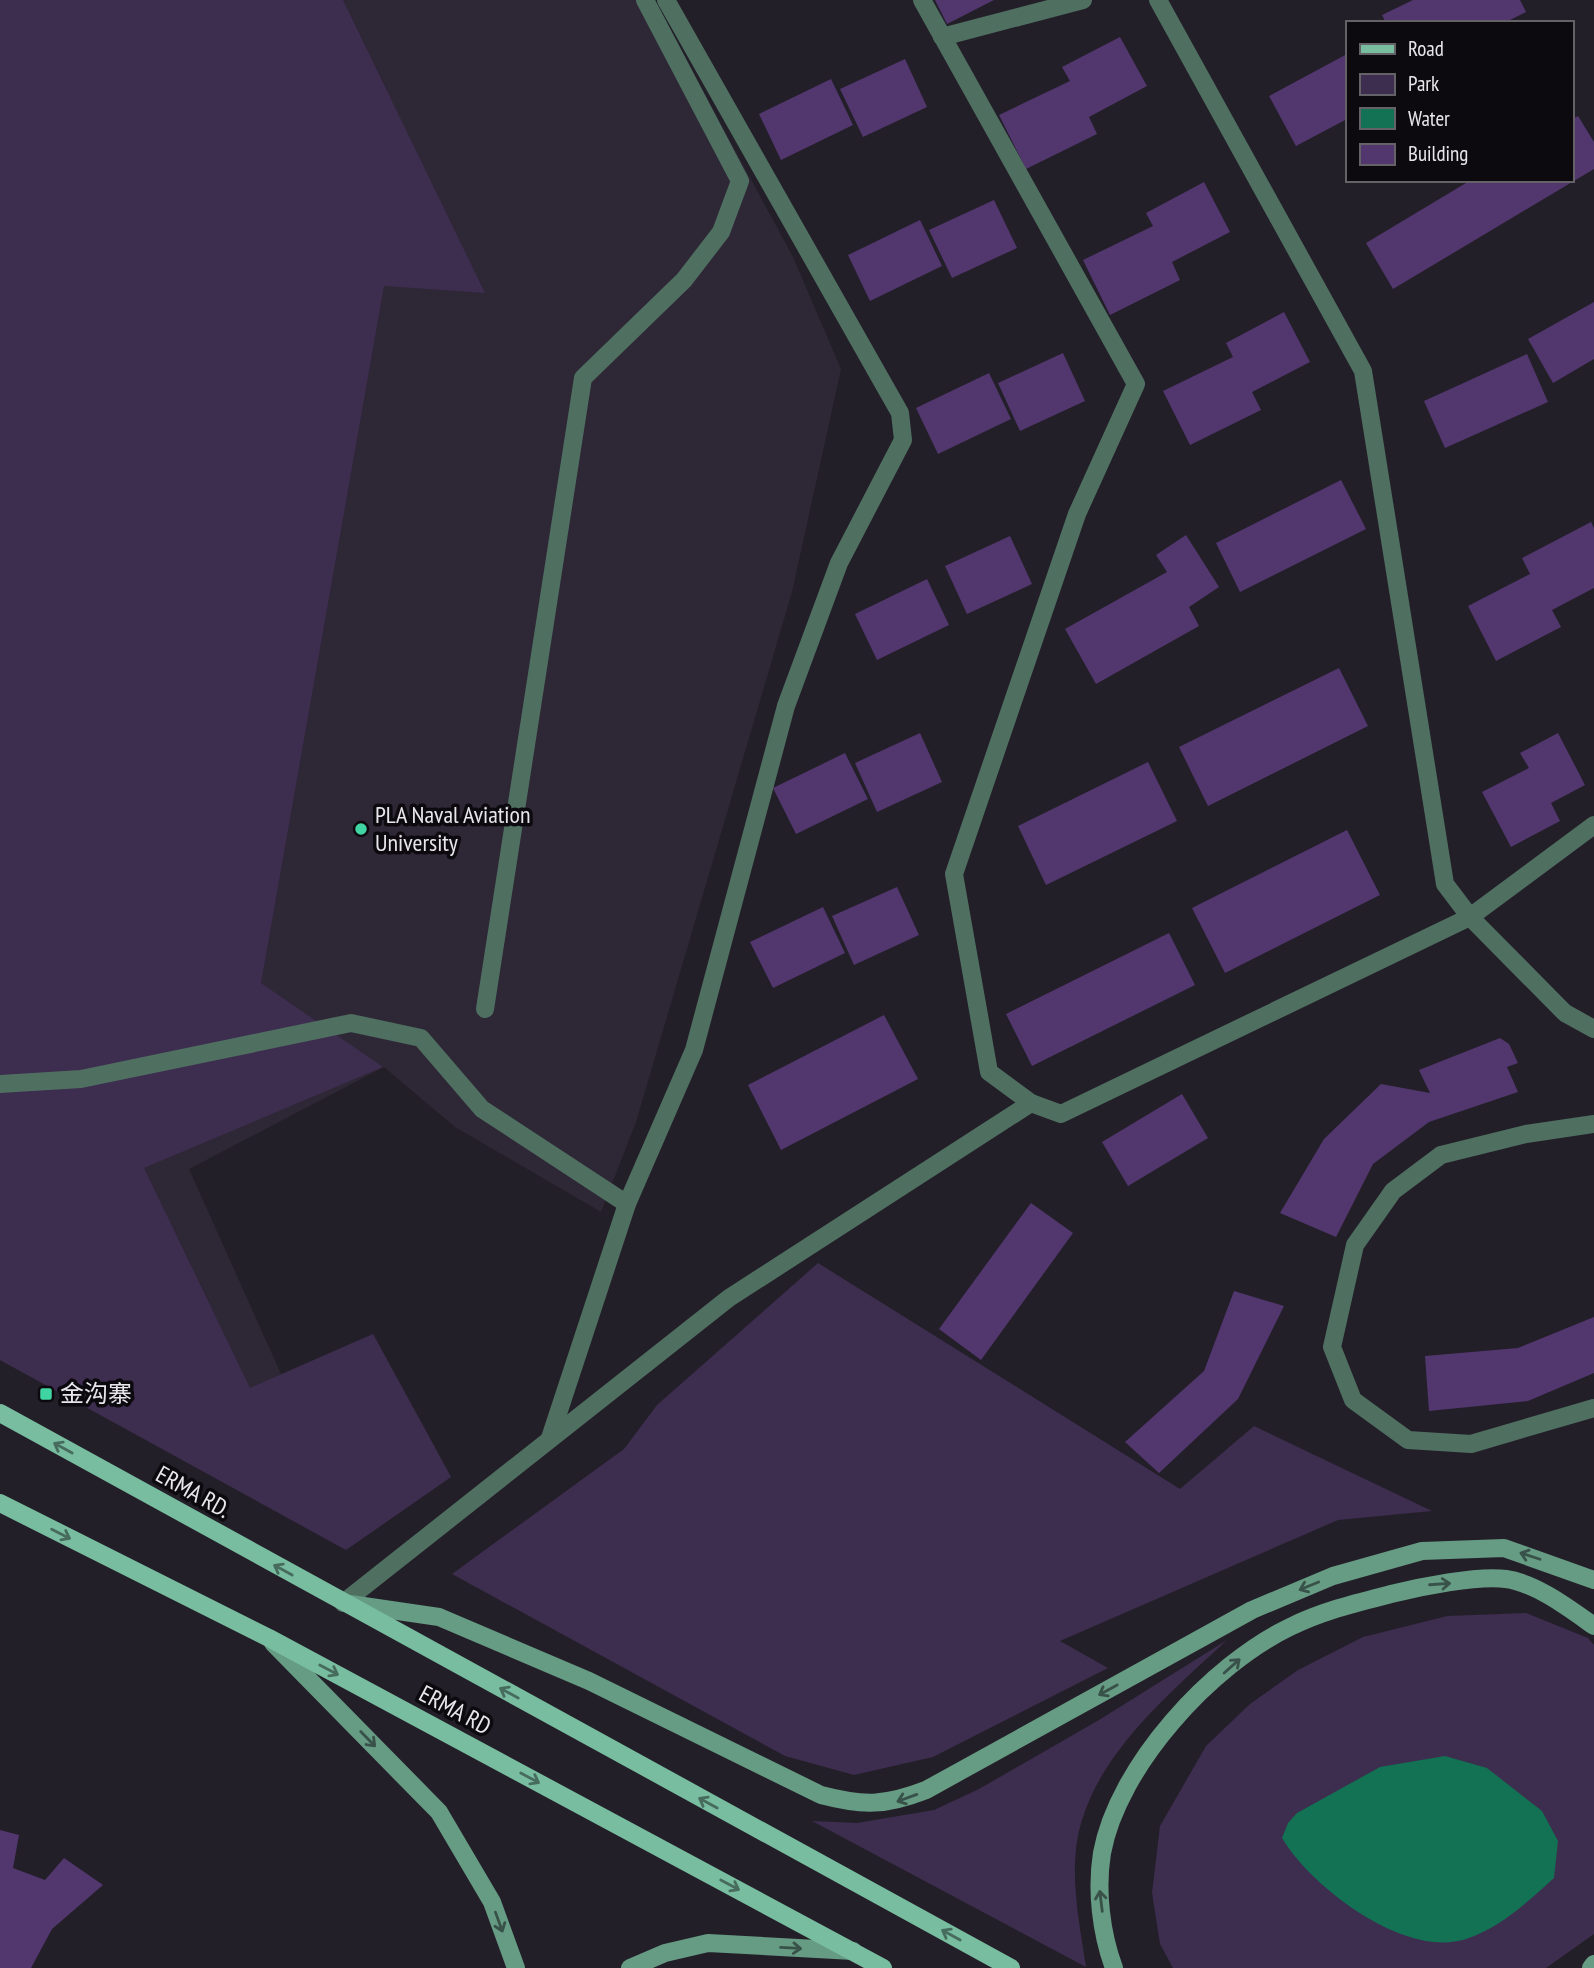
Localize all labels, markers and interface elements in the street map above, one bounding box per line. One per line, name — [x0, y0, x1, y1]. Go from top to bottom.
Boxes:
legend — [1346, 21, 1573, 182]
text: Road — [1408, 35, 1444, 62]
text: Park — [1408, 70, 1439, 97]
text: Water — [1408, 105, 1450, 132]
text: Building — [1408, 140, 1468, 167]
place label: PLA Naval Aviation University — [375, 799, 530, 858]
marker: PLA Naval Aviation University — [353, 821, 369, 837]
place label: 金沟寨 — [60, 1378, 132, 1409]
marker: 金沟寨 — [38, 1386, 54, 1402]
one-way arrow — [53, 1440, 73, 1454]
street label: ERMA RD. — [150, 1458, 236, 1525]
one-way arrow — [50, 1527, 71, 1541]
one-way arrow — [1519, 1549, 1541, 1562]
one-way arrow — [273, 1563, 294, 1576]
one-way arrow — [1429, 1577, 1451, 1590]
one-way arrow — [1299, 1580, 1321, 1593]
one-way arrow — [1222, 1658, 1240, 1674]
one-way arrow — [318, 1664, 339, 1677]
street label: ERMA RD — [414, 1678, 496, 1741]
one-way arrow — [1098, 1683, 1118, 1697]
one-way arrow — [499, 1686, 520, 1700]
one-way arrow — [359, 1730, 376, 1747]
one-way arrow — [519, 1771, 540, 1785]
one-way arrow — [897, 1792, 919, 1805]
one-way arrow — [699, 1795, 719, 1809]
one-way arrow — [719, 1879, 740, 1892]
one-way arrow — [1094, 1890, 1107, 1913]
one-way arrow — [494, 1910, 506, 1932]
one-way arrow — [941, 1928, 962, 1941]
one-way arrow — [780, 1941, 803, 1954]

